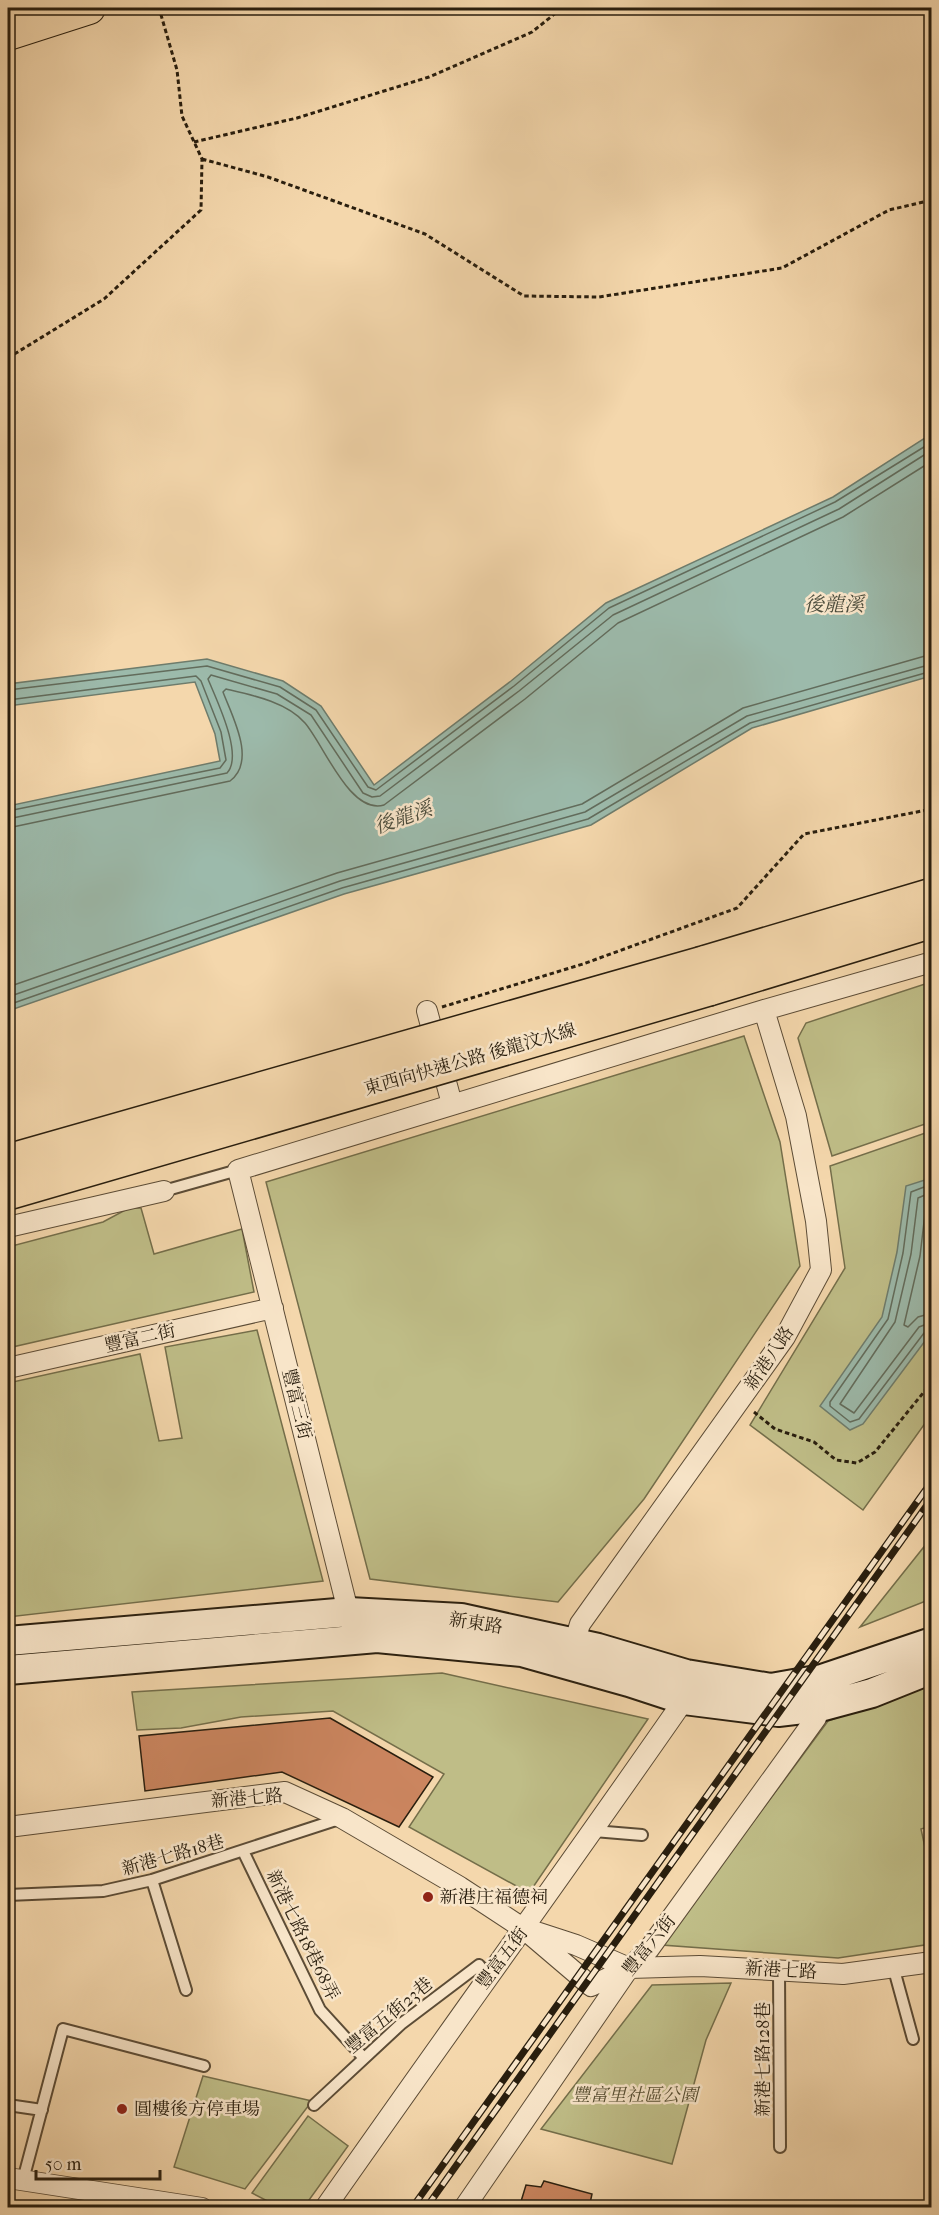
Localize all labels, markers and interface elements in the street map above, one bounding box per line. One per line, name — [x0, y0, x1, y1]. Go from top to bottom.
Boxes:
water label: 後龍溪 — [804, 593, 866, 616]
water label: 後龍溪 — [371, 796, 437, 838]
street label: 東西向快速公路 後龍汶水線 — [362, 1019, 579, 1100]
street label: 豐富二街 — [103, 1320, 178, 1357]
street label: 新港八路 — [741, 1323, 798, 1394]
street label: 豐富三街 — [278, 1367, 315, 1442]
street label: 新東路 — [448, 1609, 504, 1638]
street label: 新港七路 — [210, 1785, 284, 1812]
street label: 新港七路18巷 — [120, 1831, 227, 1880]
street label: 新港七路18巷68弄 — [262, 1867, 343, 2004]
place label: 新港庄福德祠 — [440, 1887, 548, 1908]
marker: 新港庄福德祠 — [421, 1890, 435, 1904]
street label: 豐富六街 — [619, 1911, 680, 1980]
street label: 豐富五街 — [472, 1923, 532, 1993]
street label: 新港七路 — [744, 1958, 817, 1983]
street label: 豐富五街23巷 — [342, 1973, 437, 2058]
street label: 新港七路128巷 — [753, 2002, 774, 2116]
park label: 豐富里社區公園 — [572, 2085, 701, 2106]
place label: 圓樓後方停車場 — [134, 2099, 260, 2120]
marker: 圓樓後方停車場 — [115, 2102, 129, 2116]
scale bar — [36, 2143, 160, 2181]
text: 50 m — [45, 2154, 82, 2175]

